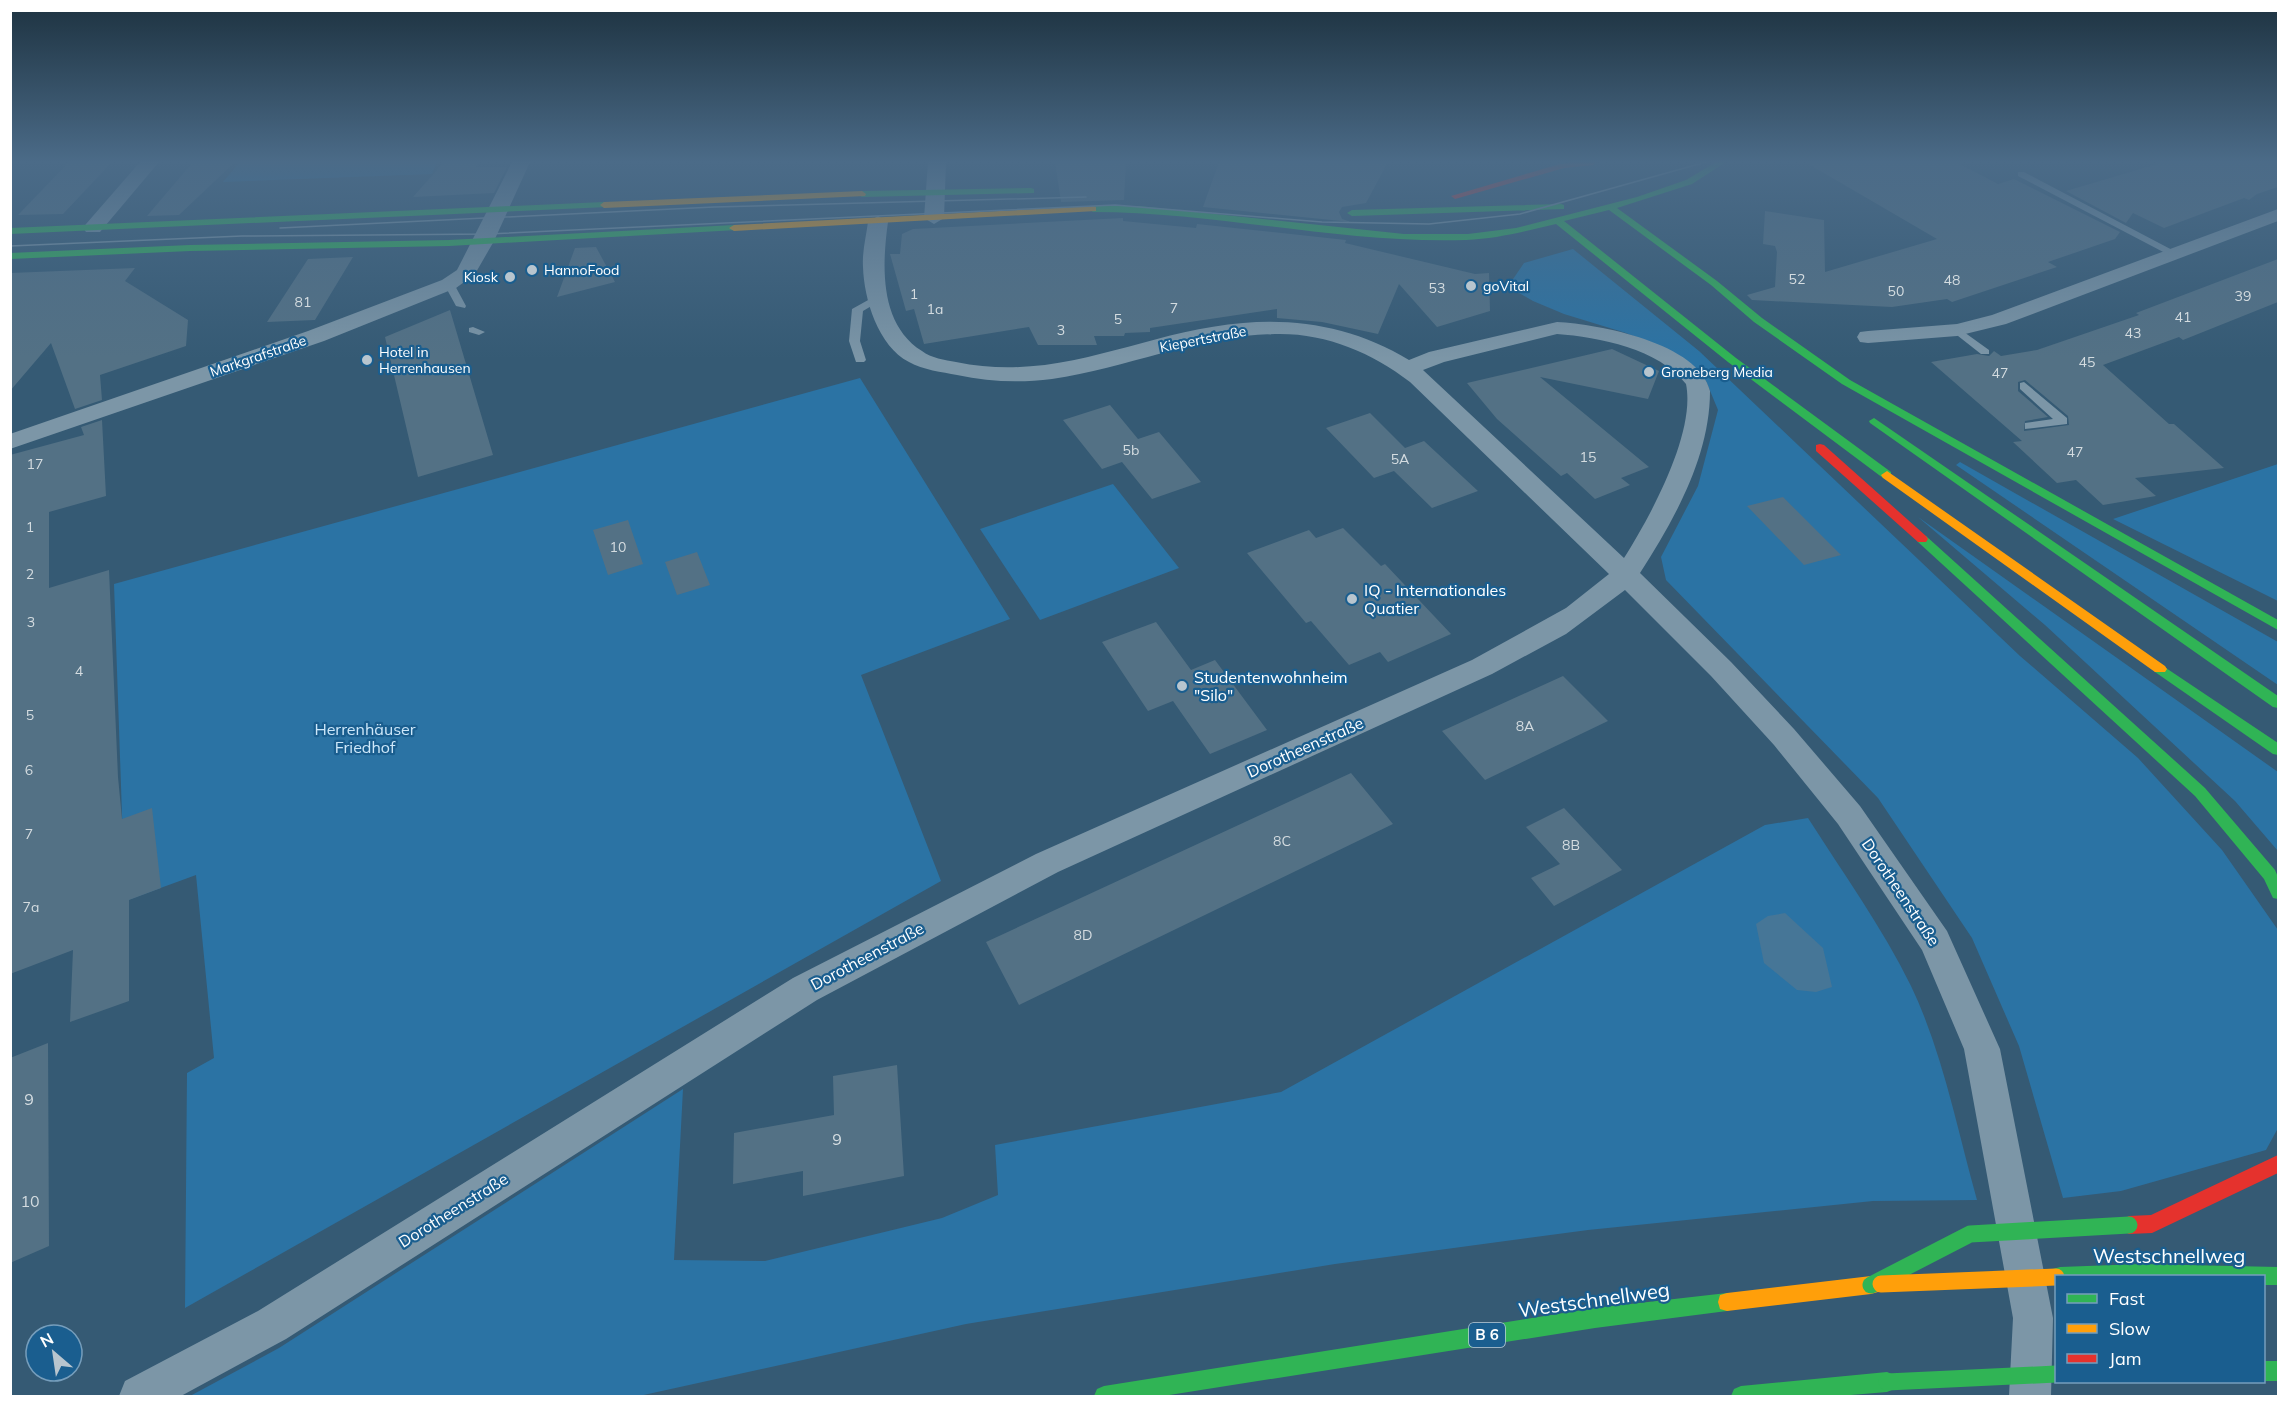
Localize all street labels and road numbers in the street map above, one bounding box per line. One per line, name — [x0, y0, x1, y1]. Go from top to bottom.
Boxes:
street label: Kiepertstraße — [1158, 322, 1248, 356]
street label: Markgrafstraße — [207, 331, 309, 381]
street label: Dorotheenstraße — [1244, 712, 1366, 782]
street label: Dorotheenstraße — [1858, 834, 1944, 950]
street label: Dorotheenstraße — [807, 918, 927, 994]
street label: Dorotheenstraße — [395, 1168, 511, 1252]
street label: Westschnellweg — [2093, 1243, 2245, 1268]
street label: Westschnellweg — [1517, 1277, 1671, 1323]
road number: B 6 — [1469, 1323, 1505, 1347]

